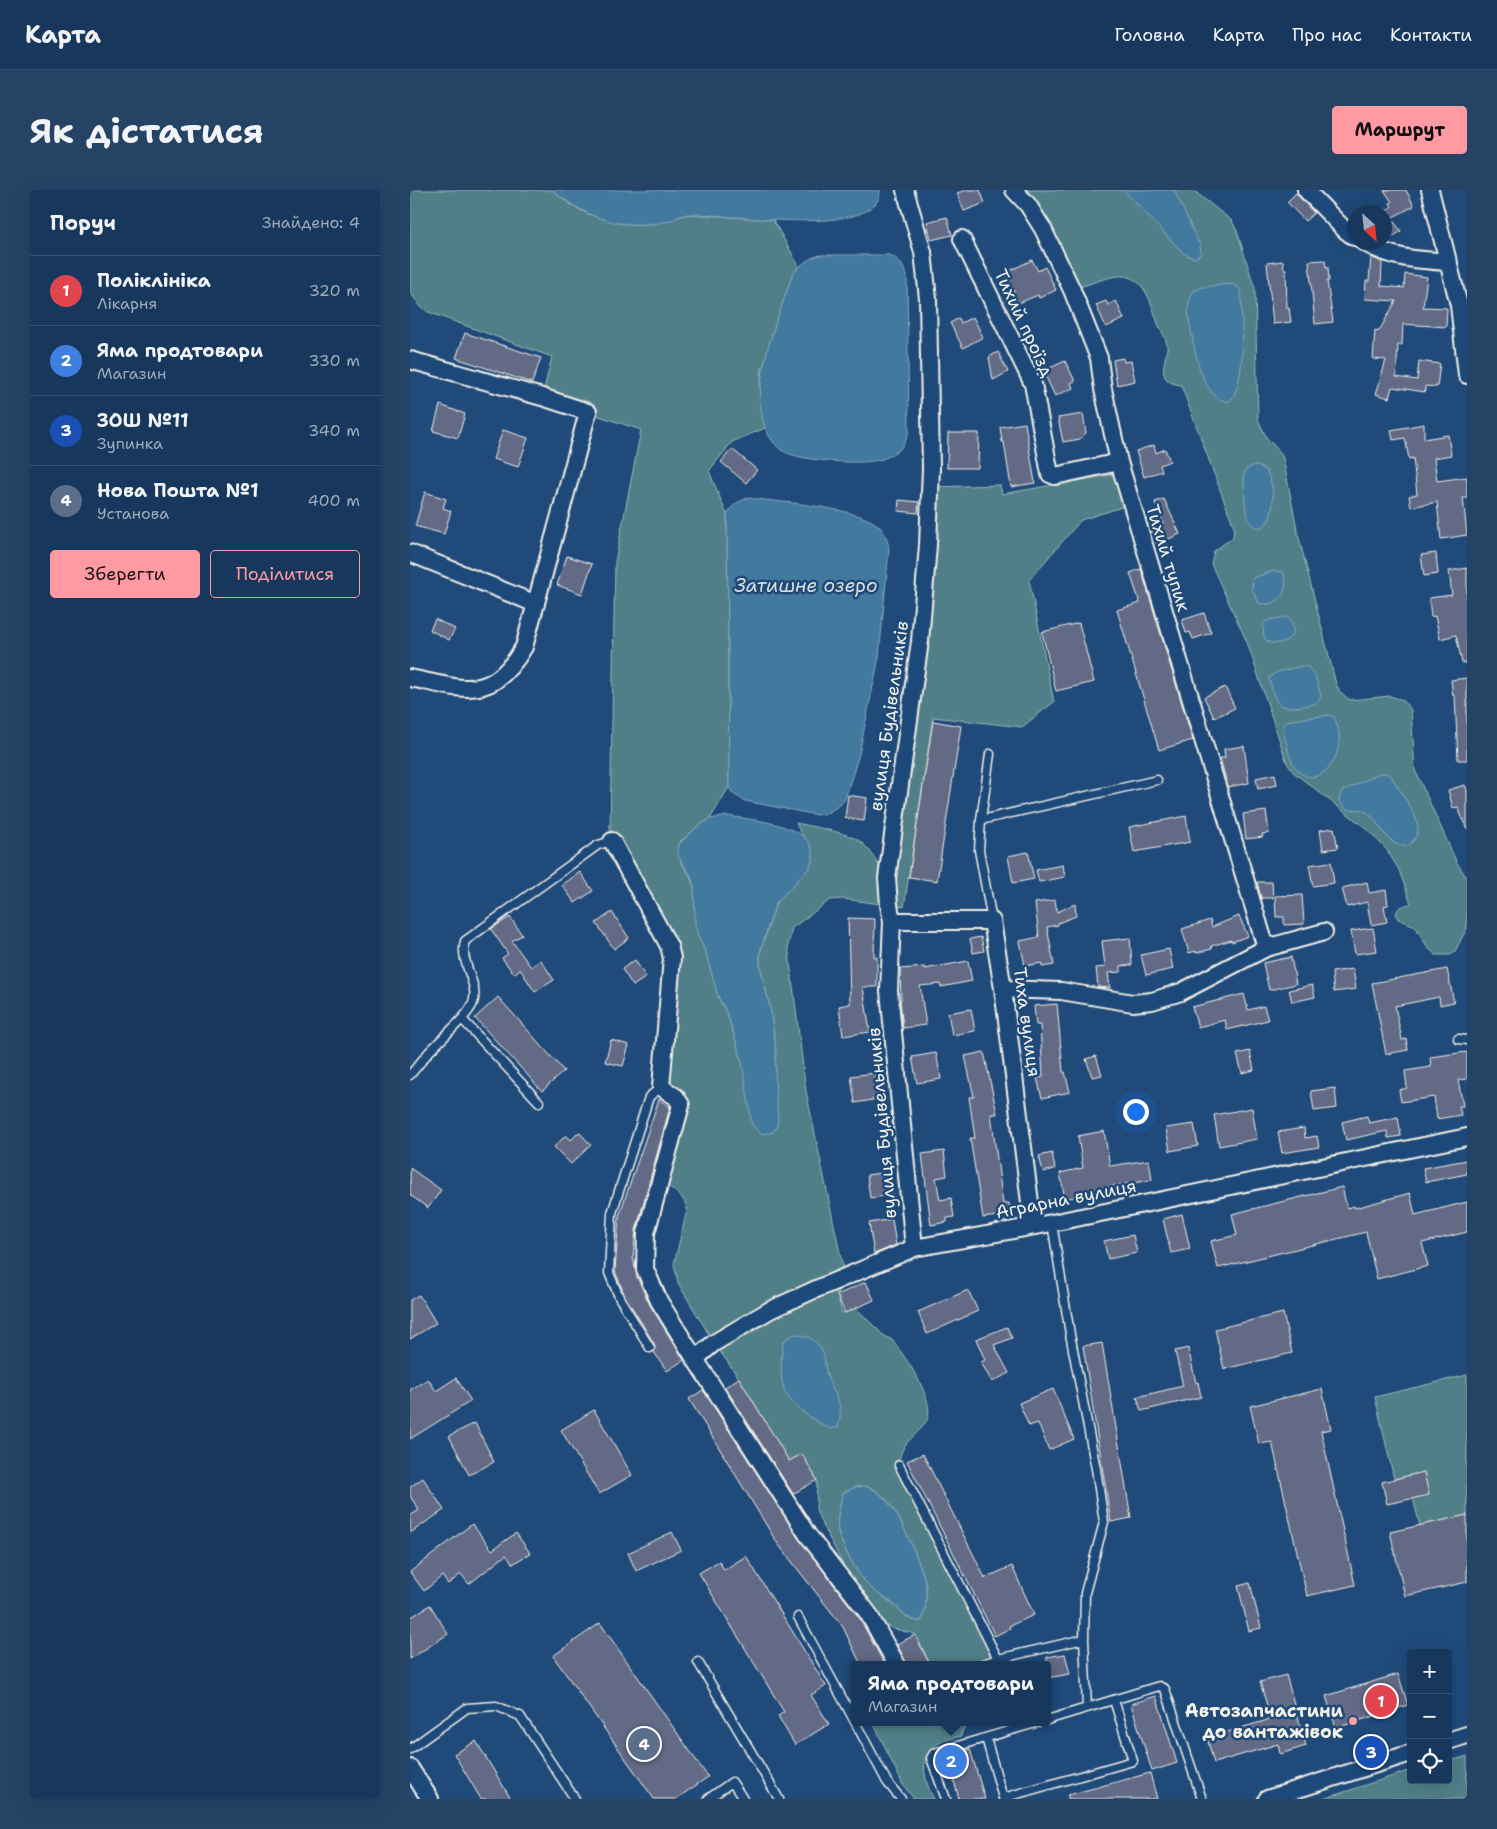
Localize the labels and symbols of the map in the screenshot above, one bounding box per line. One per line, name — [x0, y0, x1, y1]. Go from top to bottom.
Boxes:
north arrow — [1347, 205, 1392, 250]
street label: Тихий проїзд — [989, 265, 1060, 381]
street label: Тихий тупик — [1140, 501, 1196, 615]
water label: Затишне озеро — [734, 573, 878, 598]
street label: вулиця Будівельників — [864, 619, 914, 813]
street label: Тиха вулиця — [1007, 966, 1047, 1078]
street label: вулиця Будівельників — [862, 1026, 902, 1220]
your location — [1123, 1099, 1149, 1125]
street label: Аграрна вулиця — [994, 1174, 1138, 1224]
pin: 1 — [1365, 1682, 1397, 1720]
place label: Автозапчастини до вантажівок — [1185, 1699, 1343, 1744]
marker: Автозапчастини до вантажівок — [1347, 1715, 1359, 1727]
pin: 4 — [628, 1725, 660, 1763]
pin: 3 — [1355, 1733, 1387, 1771]
pin: 2 — [935, 1742, 967, 1780]

